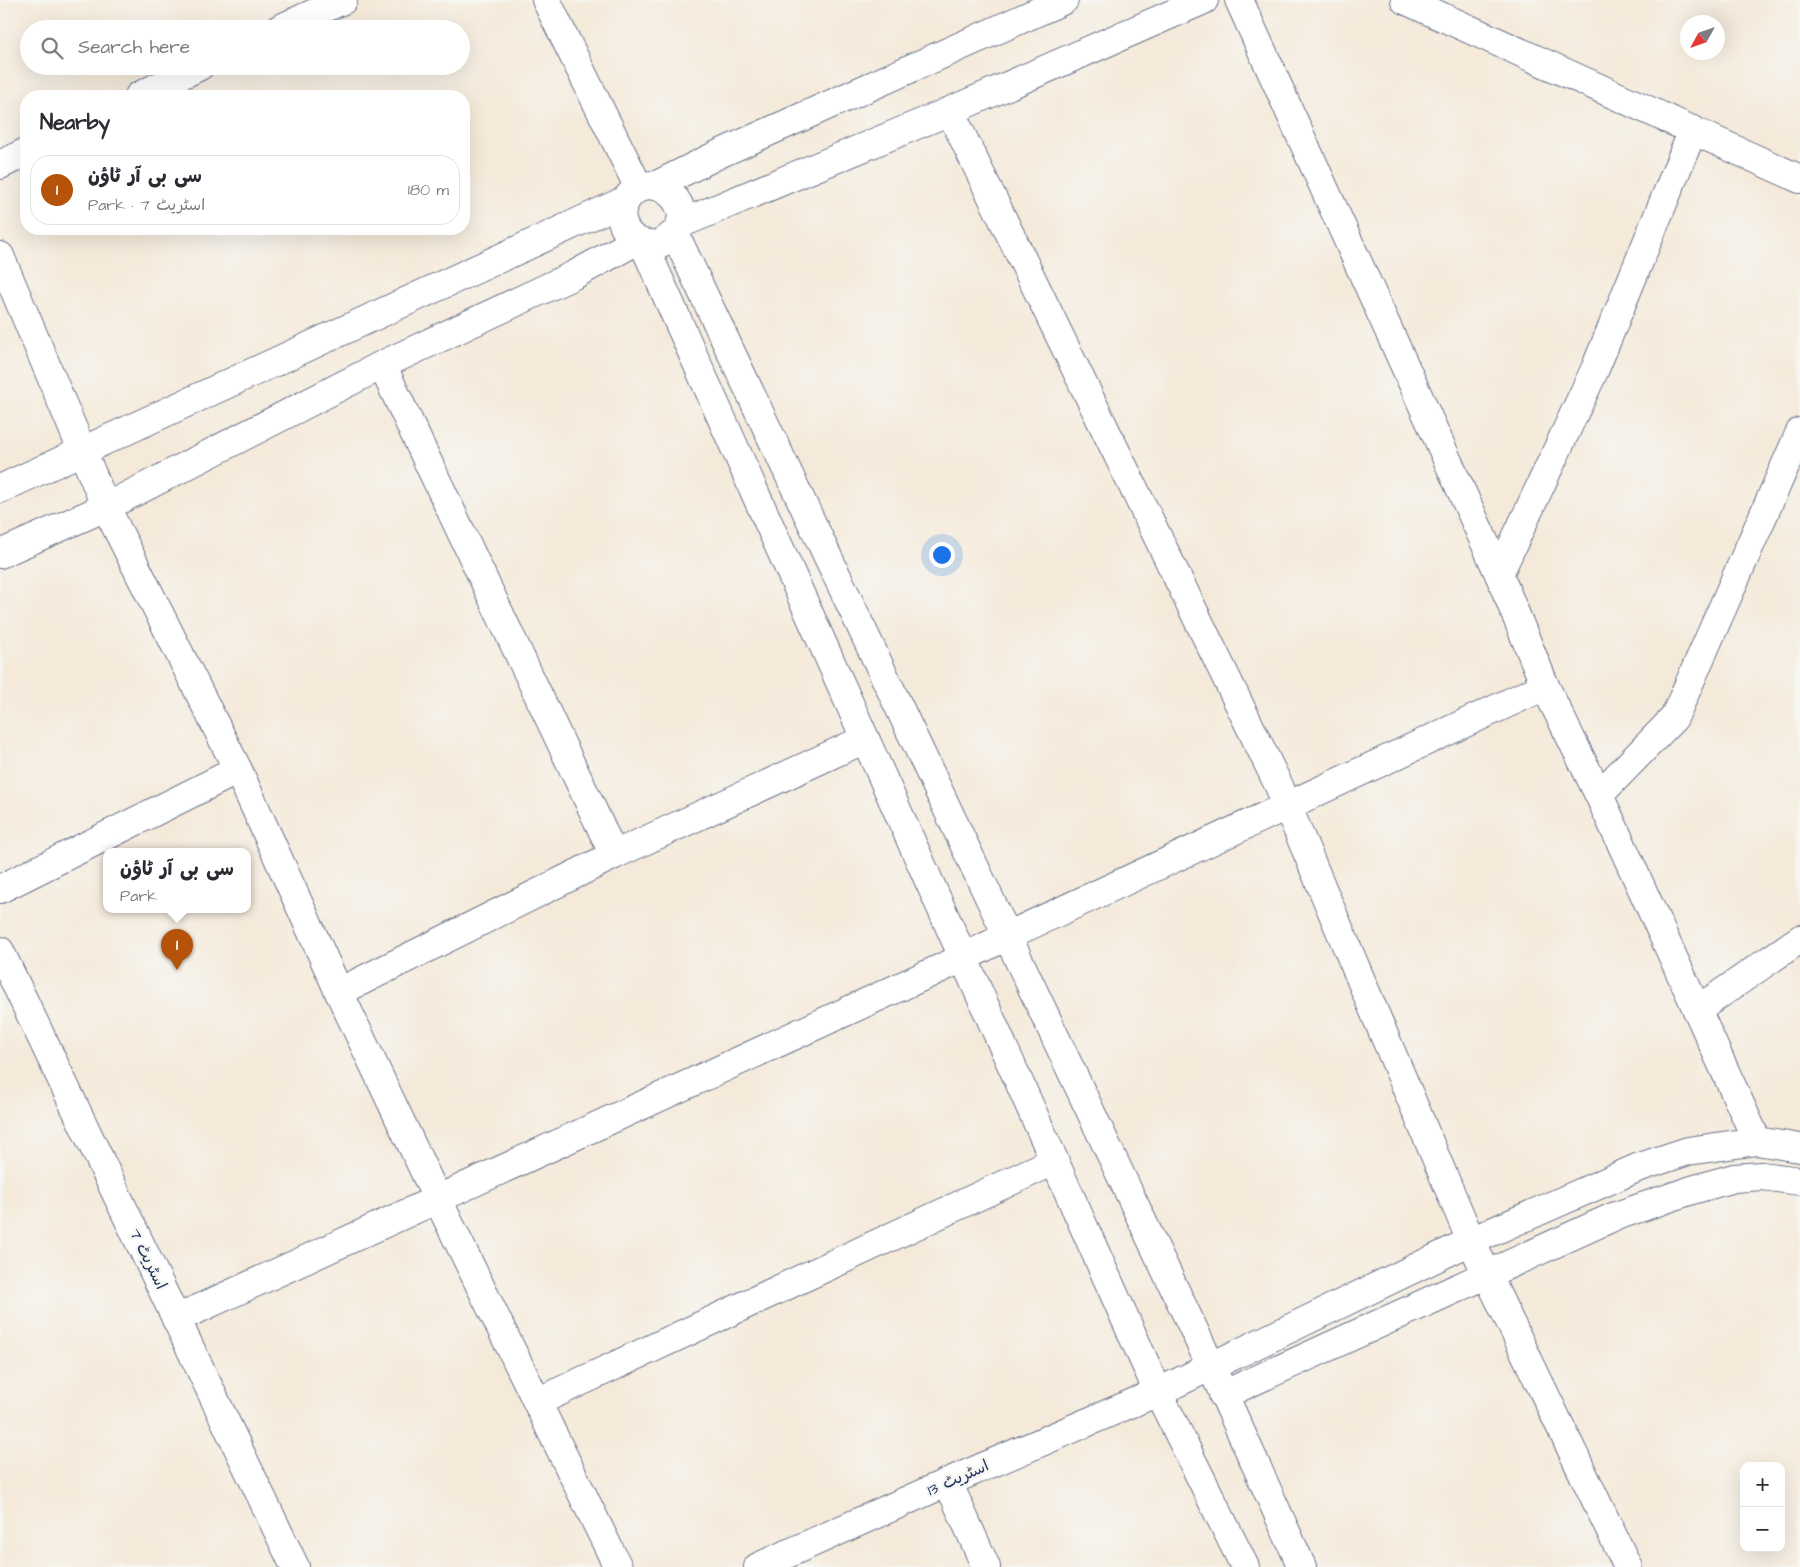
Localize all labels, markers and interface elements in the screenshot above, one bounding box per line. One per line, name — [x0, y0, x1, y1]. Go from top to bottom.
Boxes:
north arrow — [1680, 15, 1725, 60]
search box — [20, 20, 470, 75]
icon: search — [38, 34, 66, 62]
text: Search here — [78, 34, 190, 61]
text: Nearby — [40, 108, 110, 137]
text: سی بی آر ٹاؤن — [88, 163, 202, 190]
text: 1 — [56, 179, 58, 201]
text: 180 m — [408, 179, 449, 201]
text: Park · اسٹریٹ 7 — [88, 194, 205, 216]
your location — [929, 542, 955, 568]
popup — [103, 848, 251, 913]
text: سی بی آر ٹاؤن — [120, 856, 234, 883]
text: Park — [120, 885, 157, 907]
pin: 1 — [161, 929, 193, 970]
street label: اسٹریٹ 7 — [124, 1225, 172, 1293]
street label: اسٹریٹ 13 — [924, 1455, 992, 1501]
map controls — [1740, 1462, 1785, 1552]
button: + — [1740, 1462, 1785, 1507]
button: − — [1740, 1507, 1785, 1552]

